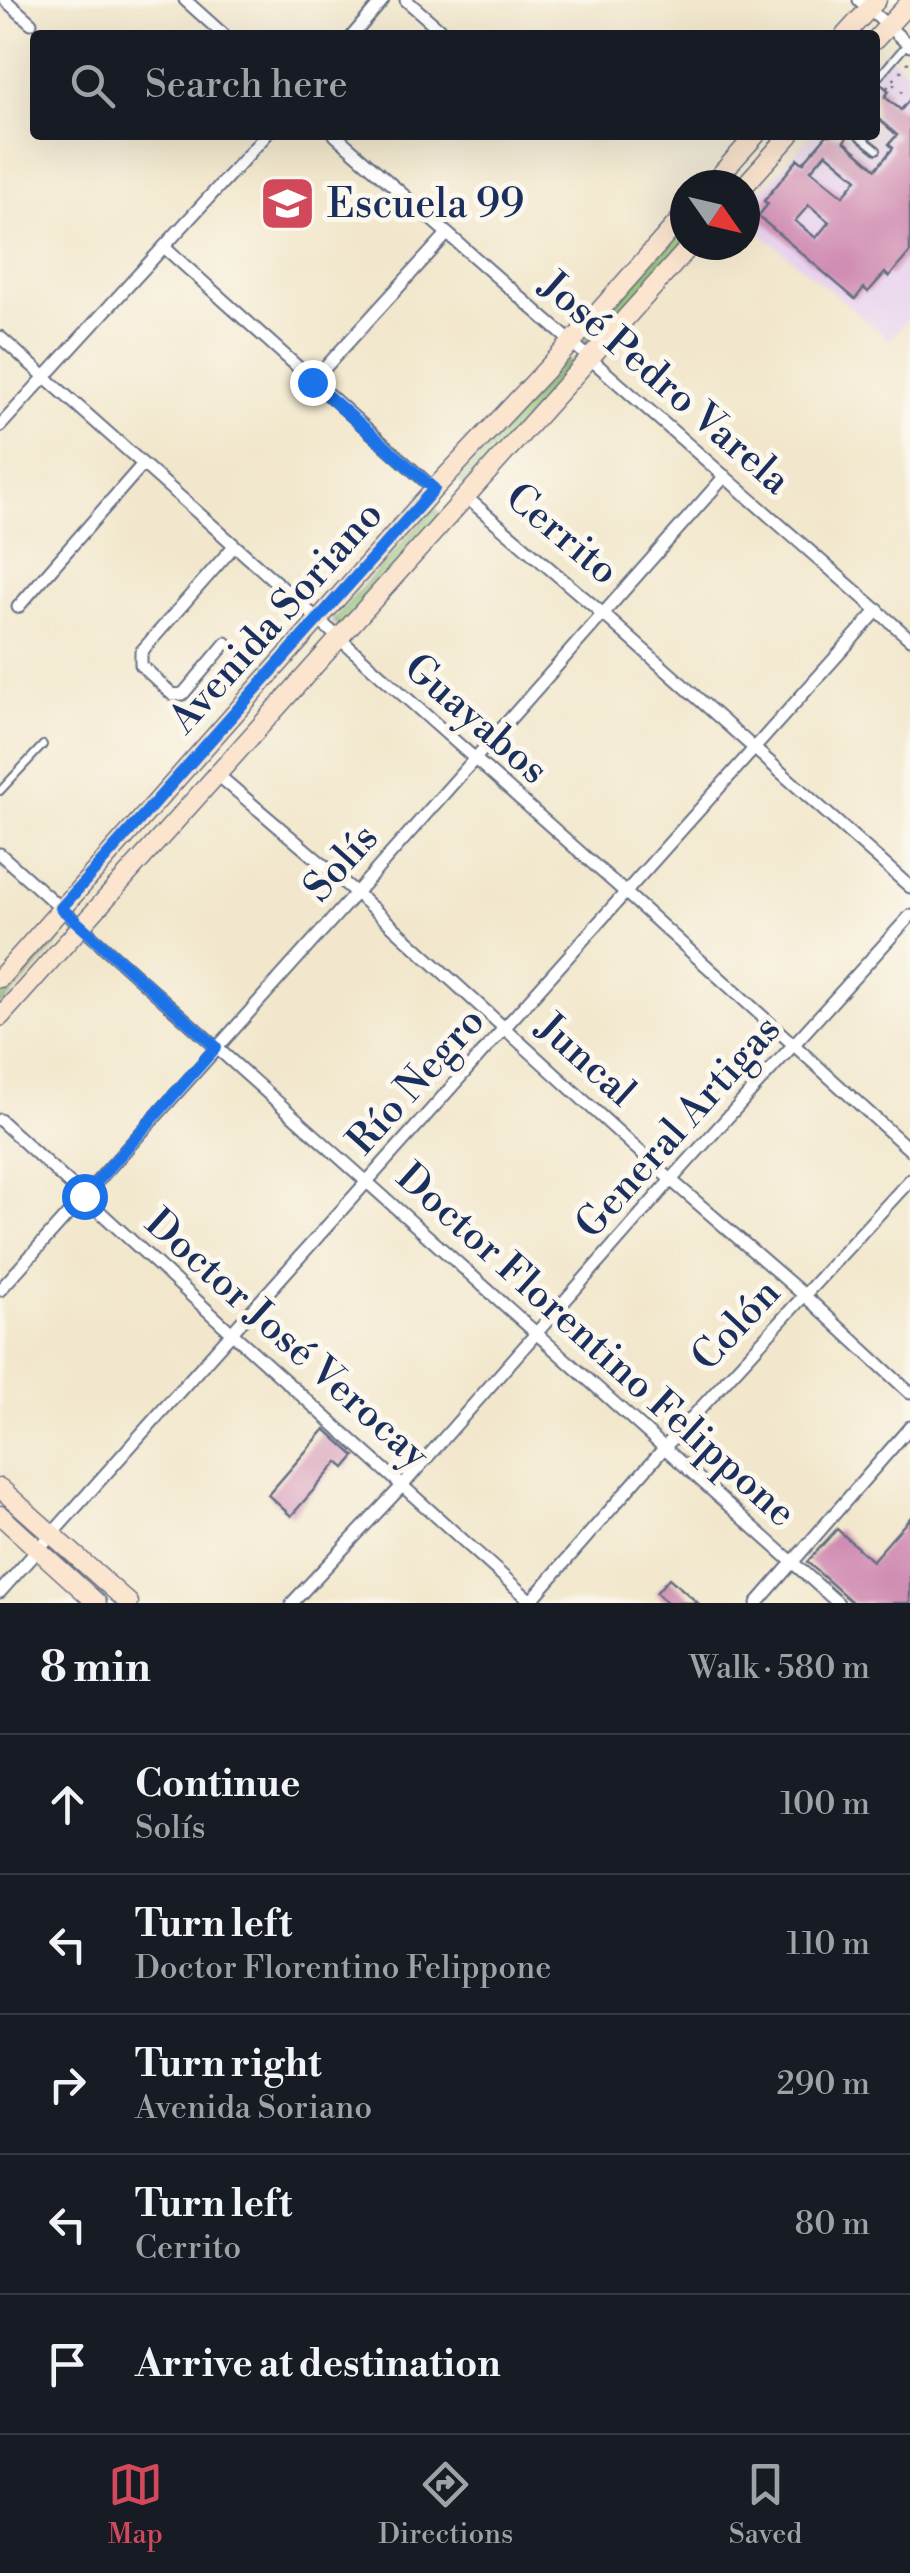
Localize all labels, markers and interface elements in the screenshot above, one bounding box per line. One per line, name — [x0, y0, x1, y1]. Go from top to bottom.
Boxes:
search box — [30, 30, 880, 140]
icon: search — [65, 58, 120, 113]
text: Search here — [145, 62, 348, 109]
north arrow — [670, 170, 760, 260]
school or university icon: Escuela 99 — [258, 173, 318, 233]
place label: Escuela 99 — [327, 180, 524, 230]
street label: José Pedro Varela — [528, 260, 801, 506]
route end — [290, 360, 336, 406]
street label: Cerrito — [495, 473, 629, 596]
street label: Avenida Soriano — [158, 490, 394, 745]
street label: Guayabos — [393, 643, 558, 796]
street label: Solís — [293, 814, 390, 913]
street label: Río Negro — [337, 997, 497, 1166]
street label: Juncal — [524, 1002, 646, 1118]
street label: General Artigas — [565, 1006, 792, 1250]
street label: Doctor Florentino Felippone — [385, 1153, 806, 1538]
route start — [62, 1174, 108, 1220]
street label: Doctor José Verocay — [134, 1199, 440, 1481]
street label: Colón — [681, 1269, 792, 1382]
text: 8 min — [40, 1642, 151, 1695]
text: Walk · 580 m — [689, 1648, 870, 1688]
text: Continue — [135, 1761, 300, 1808]
icon: ahead — [40, 1777, 95, 1832]
text: 100 m — [780, 1784, 870, 1824]
text: Solís — [135, 1808, 205, 1848]
text: Turn left — [135, 1901, 292, 1948]
icon: left — [40, 1917, 95, 1972]
text: 110 m — [787, 1924, 870, 1964]
text: Doctor Florentino Felippone — [135, 1948, 551, 1988]
text: Turn right — [135, 2041, 321, 2088]
icon: right — [40, 2057, 95, 2112]
text: 290 m — [777, 2064, 870, 2104]
text: Avenida Soriano — [135, 2088, 372, 2128]
text: Turn left — [135, 2181, 292, 2228]
icon: left — [40, 2197, 95, 2252]
text: 80 m — [795, 2204, 870, 2244]
text: Cerrito — [135, 2228, 241, 2268]
icon: arrive — [40, 2337, 95, 2392]
text: Arrive at destination — [135, 2341, 501, 2388]
tab: Map — [108, 2457, 163, 2552]
tab: Directions — [378, 2457, 513, 2552]
tab: Saved — [729, 2457, 802, 2552]

